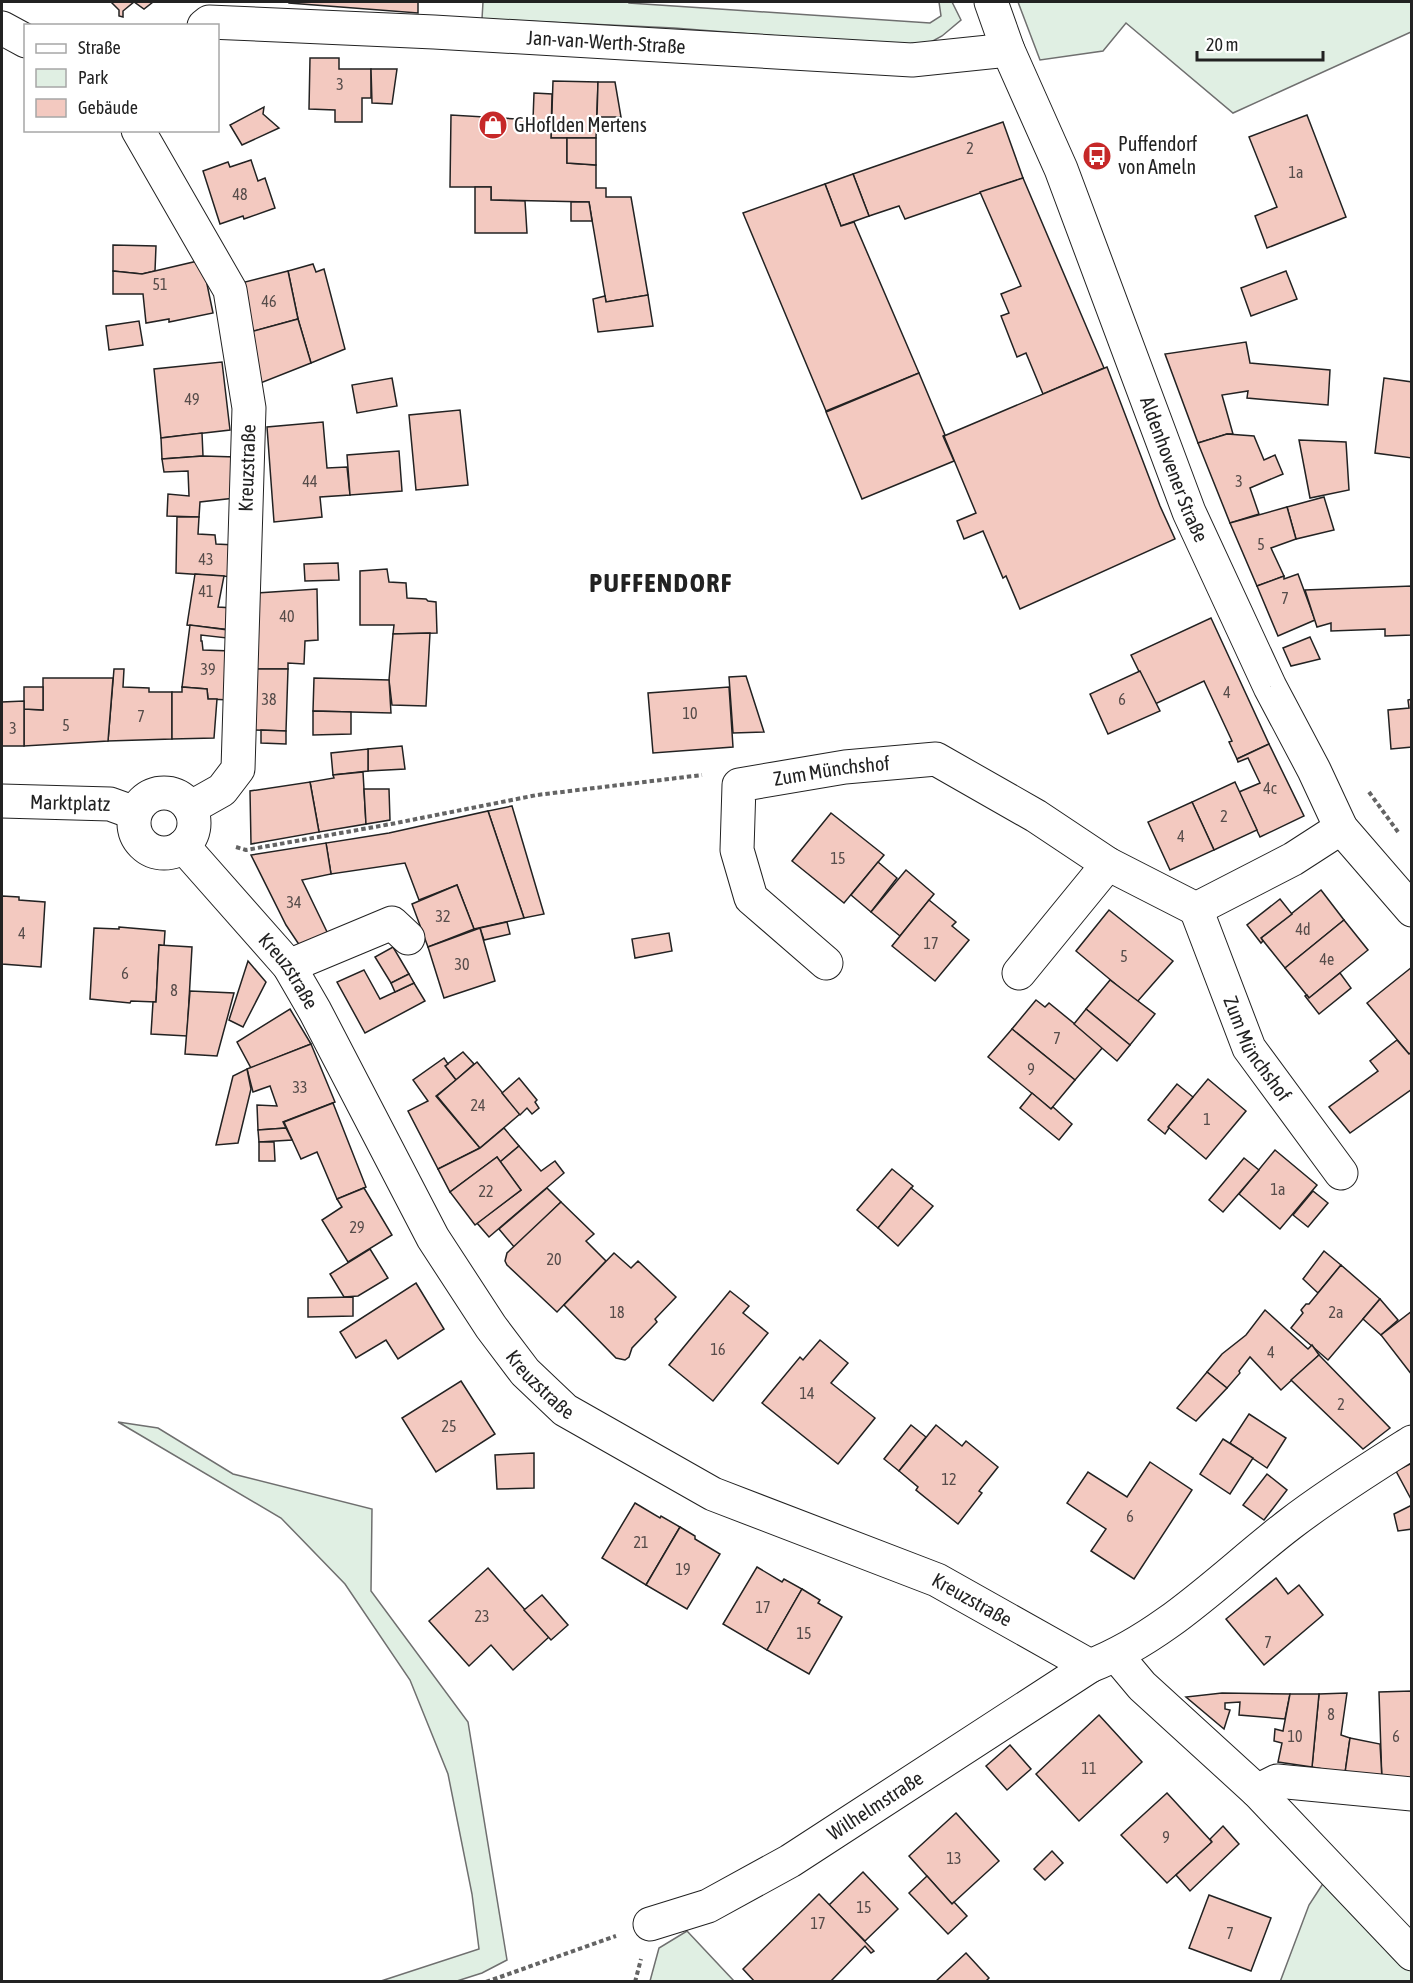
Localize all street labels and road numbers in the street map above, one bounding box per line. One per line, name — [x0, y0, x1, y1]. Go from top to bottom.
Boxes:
street label: Jan-van-Werth-Straße — [526, 25, 686, 58]
street label: Aldenhovener Straße — [1136, 393, 1213, 545]
street label: Kreuzstraße — [233, 424, 260, 512]
street label: Zum Münchshof — [772, 751, 891, 790]
street label: Marktplatz — [30, 790, 110, 815]
street label: Kreuzstraße — [254, 928, 323, 1013]
street label: Zum Münchshof — [1219, 993, 1296, 1106]
street label: Kreuzstraße — [501, 1345, 578, 1424]
street label: Kreuzstraße — [928, 1568, 1016, 1631]
street label: Wilhelmstraße — [823, 1766, 927, 1845]

